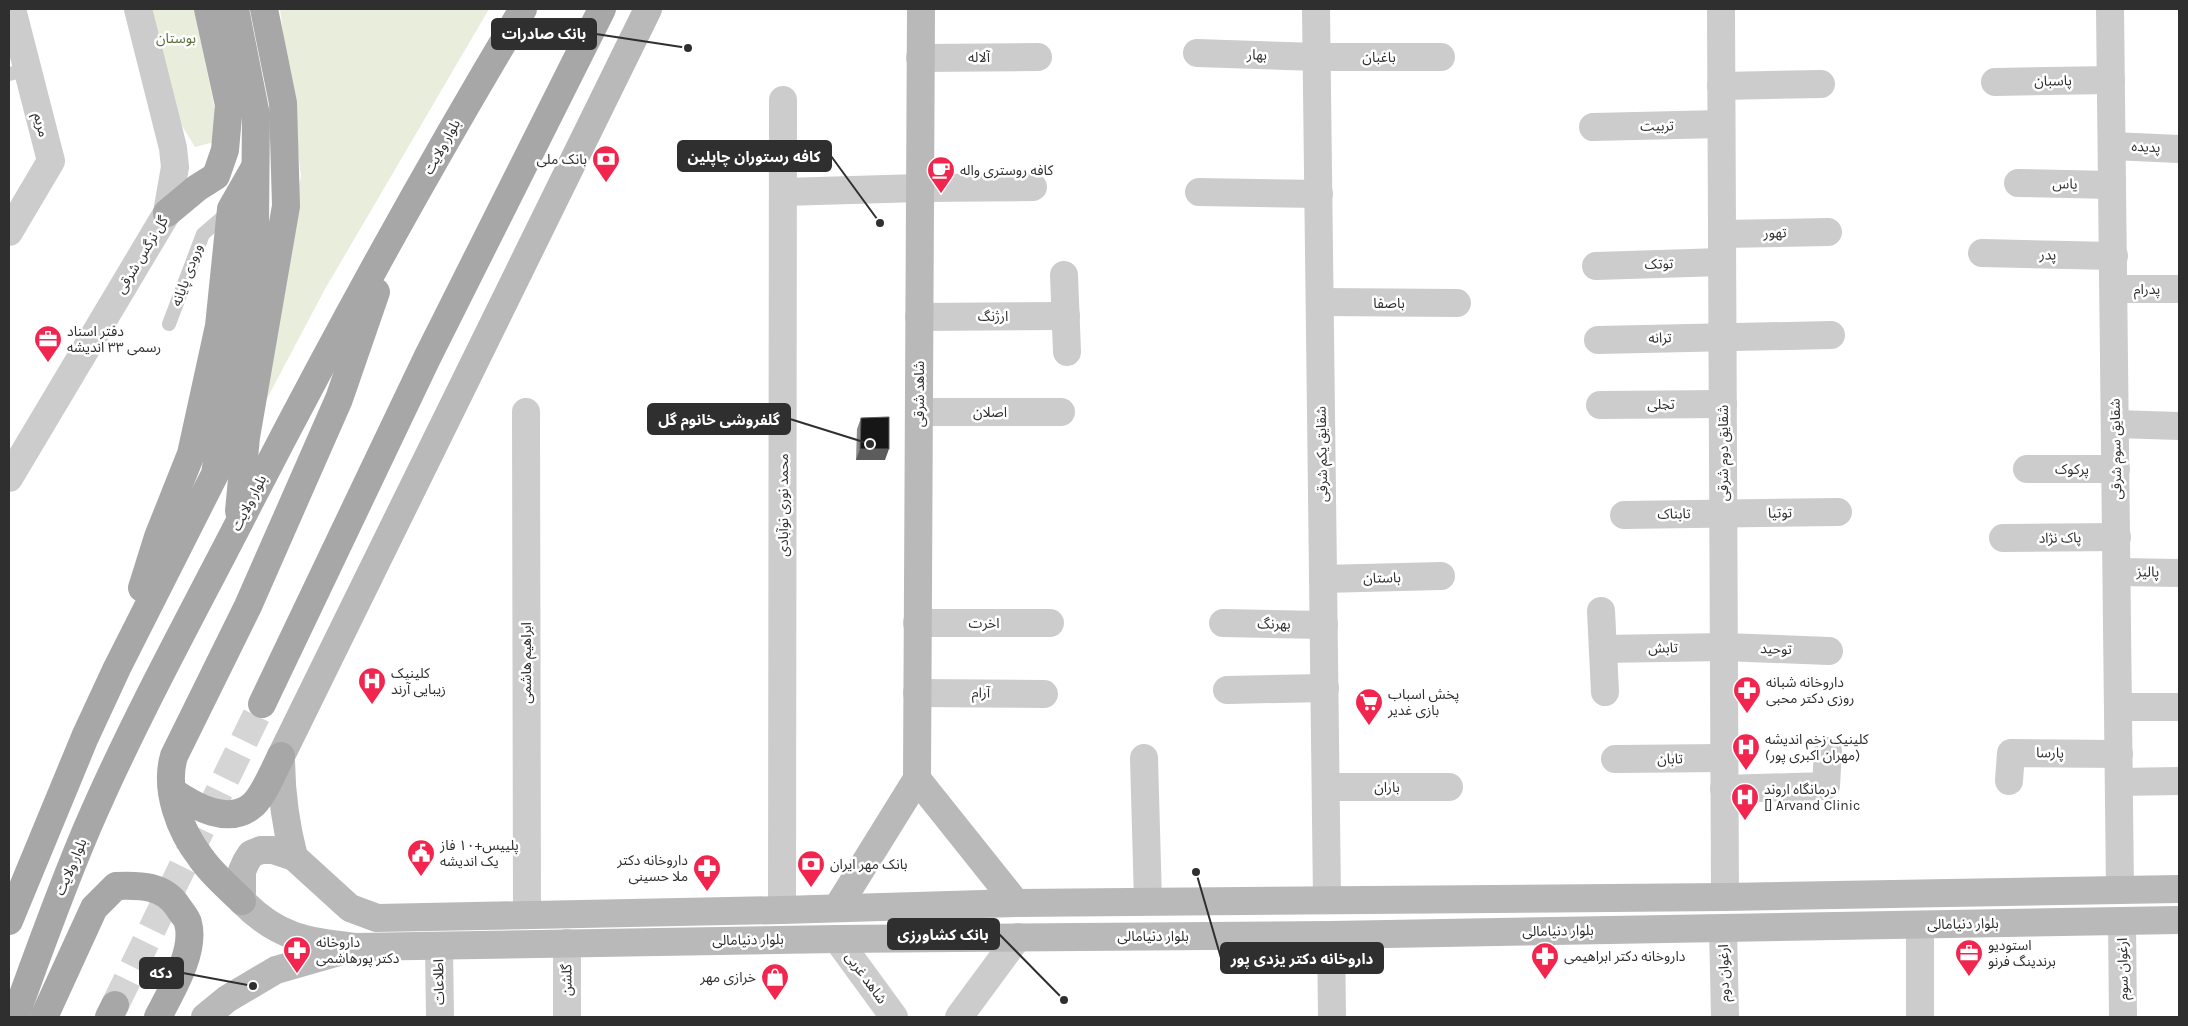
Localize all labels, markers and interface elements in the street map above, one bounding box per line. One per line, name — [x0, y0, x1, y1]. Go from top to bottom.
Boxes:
callout: بانک صادرات — [492, 19, 596, 49]
text: بانک صادرات — [502, 25, 586, 43]
park label: بوستان — [156, 30, 196, 47]
street label: بهار — [1246, 46, 1268, 64]
street label: آلاله — [968, 49, 991, 66]
street label: باغبان — [1362, 49, 1396, 66]
street label: پاسبان — [2034, 72, 2072, 91]
street label: مریم — [28, 111, 52, 139]
street label: بلوار ولایت — [420, 116, 464, 177]
street label: تربیت — [1640, 117, 1674, 135]
street label: پدیده — [2131, 138, 2161, 157]
callout: کافه رستوران چاپلین — [678, 141, 831, 171]
bank icon: بانک ملی — [591, 144, 621, 183]
text: کافه رستوران چاپلین — [688, 148, 821, 167]
place label: بانک ملی — [537, 151, 587, 168]
cafe icon: کافه روستری واله — [926, 155, 956, 194]
place label: کافه روستری واله — [960, 162, 1054, 179]
street label: یاس — [2052, 175, 2078, 193]
street label: گل نرگس شرقی — [112, 213, 172, 297]
street label: تهور — [1762, 224, 1787, 242]
street label: ورودی پایانه — [168, 241, 207, 309]
street label: پدر — [2038, 246, 2057, 265]
street label: توتک — [1644, 255, 1674, 273]
street label: پدرام — [2134, 281, 2160, 300]
street label: باصفا — [1373, 295, 1405, 312]
street label: ارژنگ — [978, 308, 1008, 325]
place label: دفتر اسناد رسمی ۳۳ اندیشه — [67, 323, 161, 356]
office icon: دفتر اسناد رسمی ۳۳ اندیشه — [33, 324, 63, 363]
street label: ترانه — [1648, 329, 1672, 347]
street label: شاهد شرقی — [911, 361, 928, 427]
street label: تجلی — [1647, 396, 1675, 413]
street label: شقایق سوم شرقی — [2107, 398, 2127, 500]
callout: گلفروشی خانوم گل — [648, 404, 790, 434]
street label: اصلان — [973, 404, 1007, 421]
street label: شقایق دوم شرقی — [1715, 405, 1734, 501]
street label: شقایق یکم شرقی — [1313, 406, 1333, 502]
text: گلفروشی خانوم گل — [658, 411, 780, 431]
street label: محمد نوری نوآبادی — [775, 453, 792, 557]
street label: پرکوک — [2055, 461, 2089, 479]
street label: بلوار ولایت — [228, 472, 270, 534]
street label: توتیا — [1768, 504, 1792, 522]
street label: تابناک — [1657, 505, 1691, 523]
street label: پاک نژاد — [2038, 529, 2082, 548]
street label: پالیز — [2135, 563, 2159, 582]
street label: باستان — [1363, 569, 1401, 587]
street label: اخرت — [968, 615, 1000, 632]
street label: بهرنگ — [1257, 615, 1291, 633]
street label: ابراهیم هاشمی — [518, 622, 537, 704]
street label: تابش — [1648, 639, 1678, 657]
street label: توحید — [1760, 640, 1792, 658]
place label: کلینیک زیبایی آرند — [391, 665, 446, 698]
hospital icon: کلینیک زیبایی آرند — [357, 666, 387, 705]
place label: داروخانه شبانه روزی دکتر محبی — [1766, 674, 1854, 707]
pharmacy icon: داروخانه شبانه روزی دکتر محبی — [1732, 675, 1762, 714]
street label: آرام — [972, 684, 991, 704]
place label: پخش اسباب بازی غدیر — [1387, 686, 1459, 719]
supermarket icon: پخش اسباب بازی غدیر — [1354, 687, 1384, 726]
place label: کلینیک زخم اندیشه (مهران اکبری پور) — [1765, 731, 1869, 765]
hospital icon: کلینیک زخم اندیشه (مهران اکبری پور) — [1731, 732, 1761, 771]
street label: پارسا — [2036, 744, 2064, 763]
street label: تابان — [1657, 750, 1683, 768]
street label: باران — [1374, 779, 1400, 796]
place label: درمانگاه اروند [] Arvand Clinic — [1764, 781, 1860, 814]
hospital icon: درمانگاه اروند [] Arvand Clinic — [1730, 782, 1760, 821]
street label: بلوار ولایت — [51, 836, 91, 898]
place label: پلییس+١٠ فاز یک اندیشه — [439, 837, 519, 870]
public building icon: پلییس+١٠ فاز یک اندیشه — [406, 838, 436, 877]
bank icon: بانک مهر ایران — [796, 849, 826, 888]
place label: داروخانه دکتر ملا حسینی — [616, 852, 688, 885]
pharmacy icon: داروخانه دکتر ملا حسینی — [692, 853, 722, 892]
place label: بانک مهر ایران — [830, 856, 908, 873]
street label: بلوار دنیامالی — [1927, 915, 1999, 933]
callout: بانک کشاورزی — [888, 919, 999, 949]
street label: بلوار دنیامالی — [1522, 922, 1594, 940]
text: بانک کشاورزی — [897, 926, 989, 944]
street label: بلوار دنیامالی — [1117, 928, 1189, 945]
street label: بلوار دنیامالی — [712, 931, 784, 949]
place label: داروخانه دکتر پورهاشمی — [316, 934, 400, 968]
pharmacy icon: داروخانه دکتر پورهاشمی — [282, 935, 312, 974]
place label: استودیو برندینگ فرنو — [1988, 937, 2056, 970]
office icon: استودیو برندینگ فرنو — [1954, 938, 1984, 977]
street label: ارغوان سوم — [2114, 938, 2134, 1000]
pharmacy icon: داروخانه دکتر ابراهیمی — [1530, 941, 1560, 980]
callout: داروخانه دکتر یزدی پور — [1221, 943, 1383, 973]
street label: ارغوان دوم — [1715, 944, 1735, 1002]
place label: داروخانه دکتر ابراهیمی — [1564, 948, 1686, 965]
street label: شاهد غربی — [841, 949, 891, 1007]
text: داروخانه دکتر یزدی پور — [1230, 950, 1374, 969]
callout: دکه — [140, 958, 183, 988]
street label: اطلاعات — [430, 959, 448, 1005]
shop icon: خرازی مهر — [760, 962, 790, 1001]
text: دکه — [150, 964, 173, 982]
street label: گلشن — [558, 964, 576, 996]
place label: خرازی مهر — [699, 969, 756, 986]

